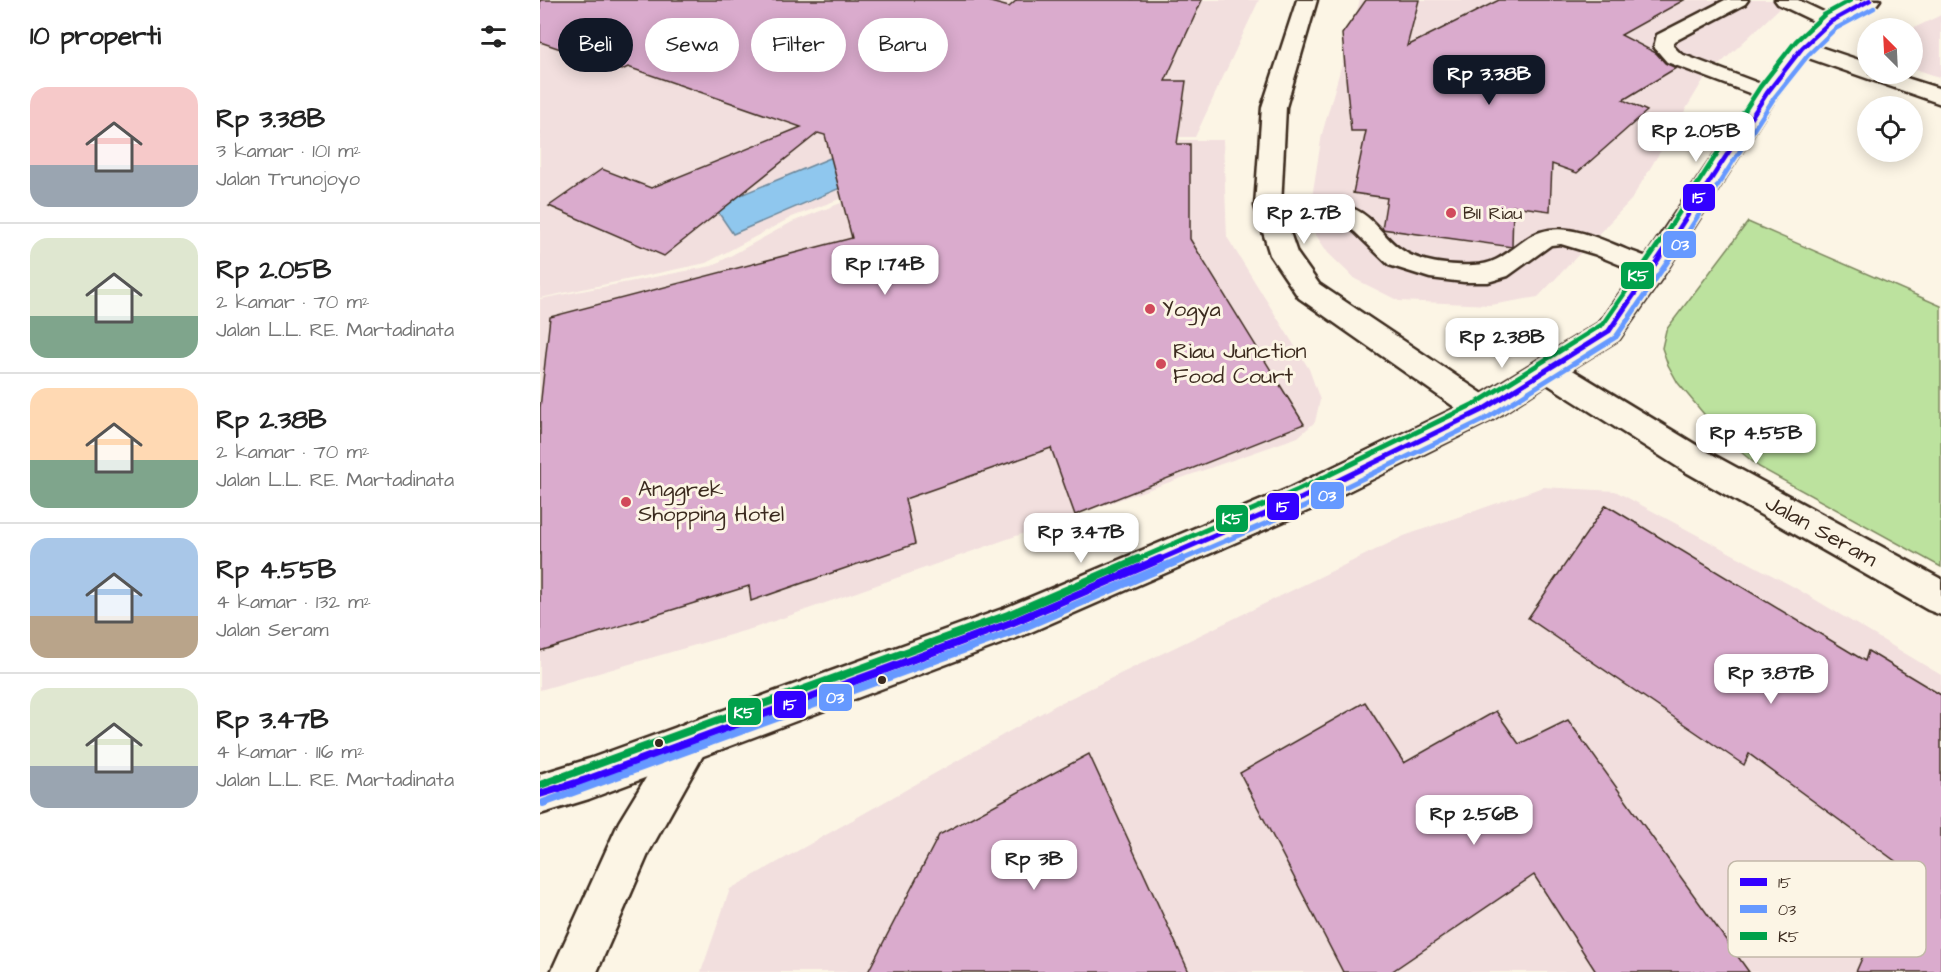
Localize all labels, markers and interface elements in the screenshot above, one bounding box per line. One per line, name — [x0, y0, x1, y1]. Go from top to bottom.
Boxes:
text: 10 properti — [30, 18, 161, 54]
chip: Beli — [558, 18, 633, 72]
chip: Sewa — [645, 18, 739, 72]
chip: Filter — [751, 18, 846, 72]
chip: Baru — [858, 18, 948, 72]
north arrow — [1857, 18, 1923, 84]
map controls — [1857, 18, 1923, 162]
icon: filters — [477, 20, 510, 53]
pin: Rp 3.38B — [1427, 55, 1551, 106]
text: Rp 3.38B — [1447, 60, 1531, 88]
button: locate — [1857, 96, 1923, 162]
text: Rp 3.38B — [216, 101, 325, 137]
icon: home — [78, 111, 150, 183]
pin: Rp 2.05B — [1634, 112, 1758, 163]
text: Rp 2.05B — [1652, 117, 1740, 145]
text: 3 kamar · 101 m² — [216, 137, 361, 165]
text: Jalan Trunojoyo — [216, 165, 360, 193]
line badge: 15 — [1682, 183, 1716, 212]
text: 15 — [1692, 187, 1706, 209]
pin: Rp 2.7B — [1249, 194, 1359, 245]
text: Rp 2.7B — [1267, 199, 1341, 227]
place label: BII Riau — [1463, 201, 1522, 226]
marker: BII Riau — [1444, 206, 1458, 220]
line badge: 03 — [1662, 230, 1697, 259]
text: 03 — [1671, 234, 1690, 256]
pin: Rp 1.74B — [823, 245, 947, 296]
text: Rp 1.74B — [846, 250, 924, 278]
text: Rp 2.05B — [216, 252, 331, 288]
line badge: K5 — [1620, 261, 1655, 290]
icon: home — [78, 262, 150, 334]
text: K5 — [1627, 265, 1649, 287]
text: 2 kamar · 70 m² — [216, 288, 370, 316]
place label: Yogya — [1162, 294, 1221, 326]
marker: Yogya — [1143, 302, 1157, 316]
text: Jalan L.L. RE. Martadinata — [216, 316, 454, 344]
pin: Rp 2.38B — [1440, 318, 1564, 369]
text: Rp 2.38B — [1459, 323, 1545, 351]
place label: Riau Junction Food Court — [1173, 336, 1307, 392]
marker: Riau Junction Food Court — [1154, 357, 1168, 371]
text: Rp 2.38B — [216, 402, 327, 438]
icon: home — [78, 412, 150, 484]
pin: Rp 4.55B — [1694, 414, 1818, 465]
text: Rp 4.55B — [1710, 419, 1802, 447]
text: 2 kamar · 70 m² — [216, 438, 370, 466]
text: Jalan L.L. RE. Martadinata — [216, 466, 454, 494]
place label: Anggrek Shopping Hotel — [638, 474, 784, 531]
line badge: 03 — [1310, 481, 1345, 510]
text: 03 — [1318, 485, 1337, 507]
street label: Jalan Seram — [1759, 487, 1883, 575]
line badge: 15 — [1266, 492, 1300, 521]
marker: Anggrek Shopping Hotel — [619, 495, 633, 509]
text: 15 — [1276, 496, 1290, 518]
line badge: K5 — [1215, 504, 1249, 533]
text: K5 — [1221, 508, 1243, 530]
pin: Rp 3.47B — [1019, 513, 1143, 564]
text: Rp 3.47B — [1038, 518, 1124, 546]
text: Rp 4.55B — [216, 552, 336, 588]
icon: home — [78, 562, 150, 634]
text: 4 kamar · 132 m² — [216, 588, 371, 616]
text: Jalan Seram — [216, 616, 329, 644]
pin: Rp 3.87B — [1709, 654, 1833, 705]
text: Rp 3.87B — [1728, 659, 1814, 687]
unlabelled marker — [876, 674, 888, 686]
line badge: 03 — [818, 683, 853, 712]
text: 03 — [826, 687, 845, 709]
line badge: 15 — [773, 690, 807, 719]
text: 15 — [783, 694, 797, 716]
line badge: K5 — [727, 697, 762, 726]
text: Rp 3.47B — [216, 702, 328, 738]
text: K5 — [733, 702, 755, 724]
icon: home — [78, 712, 150, 784]
unlabelled marker — [653, 737, 665, 749]
text: 4 kamar · 116 m² — [216, 738, 364, 766]
text: Jalan L.L. RE. Martadinata — [216, 766, 454, 794]
pin: Rp 2.56B — [1412, 795, 1536, 846]
text: Rp 2.56B — [1430, 800, 1518, 828]
pin: Rp 3B — [992, 840, 1076, 891]
text: Rp 3B — [1005, 845, 1063, 873]
legend — [1728, 861, 1926, 957]
text: 15 — [1778, 872, 1792, 894]
text: 03 — [1778, 899, 1796, 921]
text: K5 — [1778, 926, 1800, 948]

